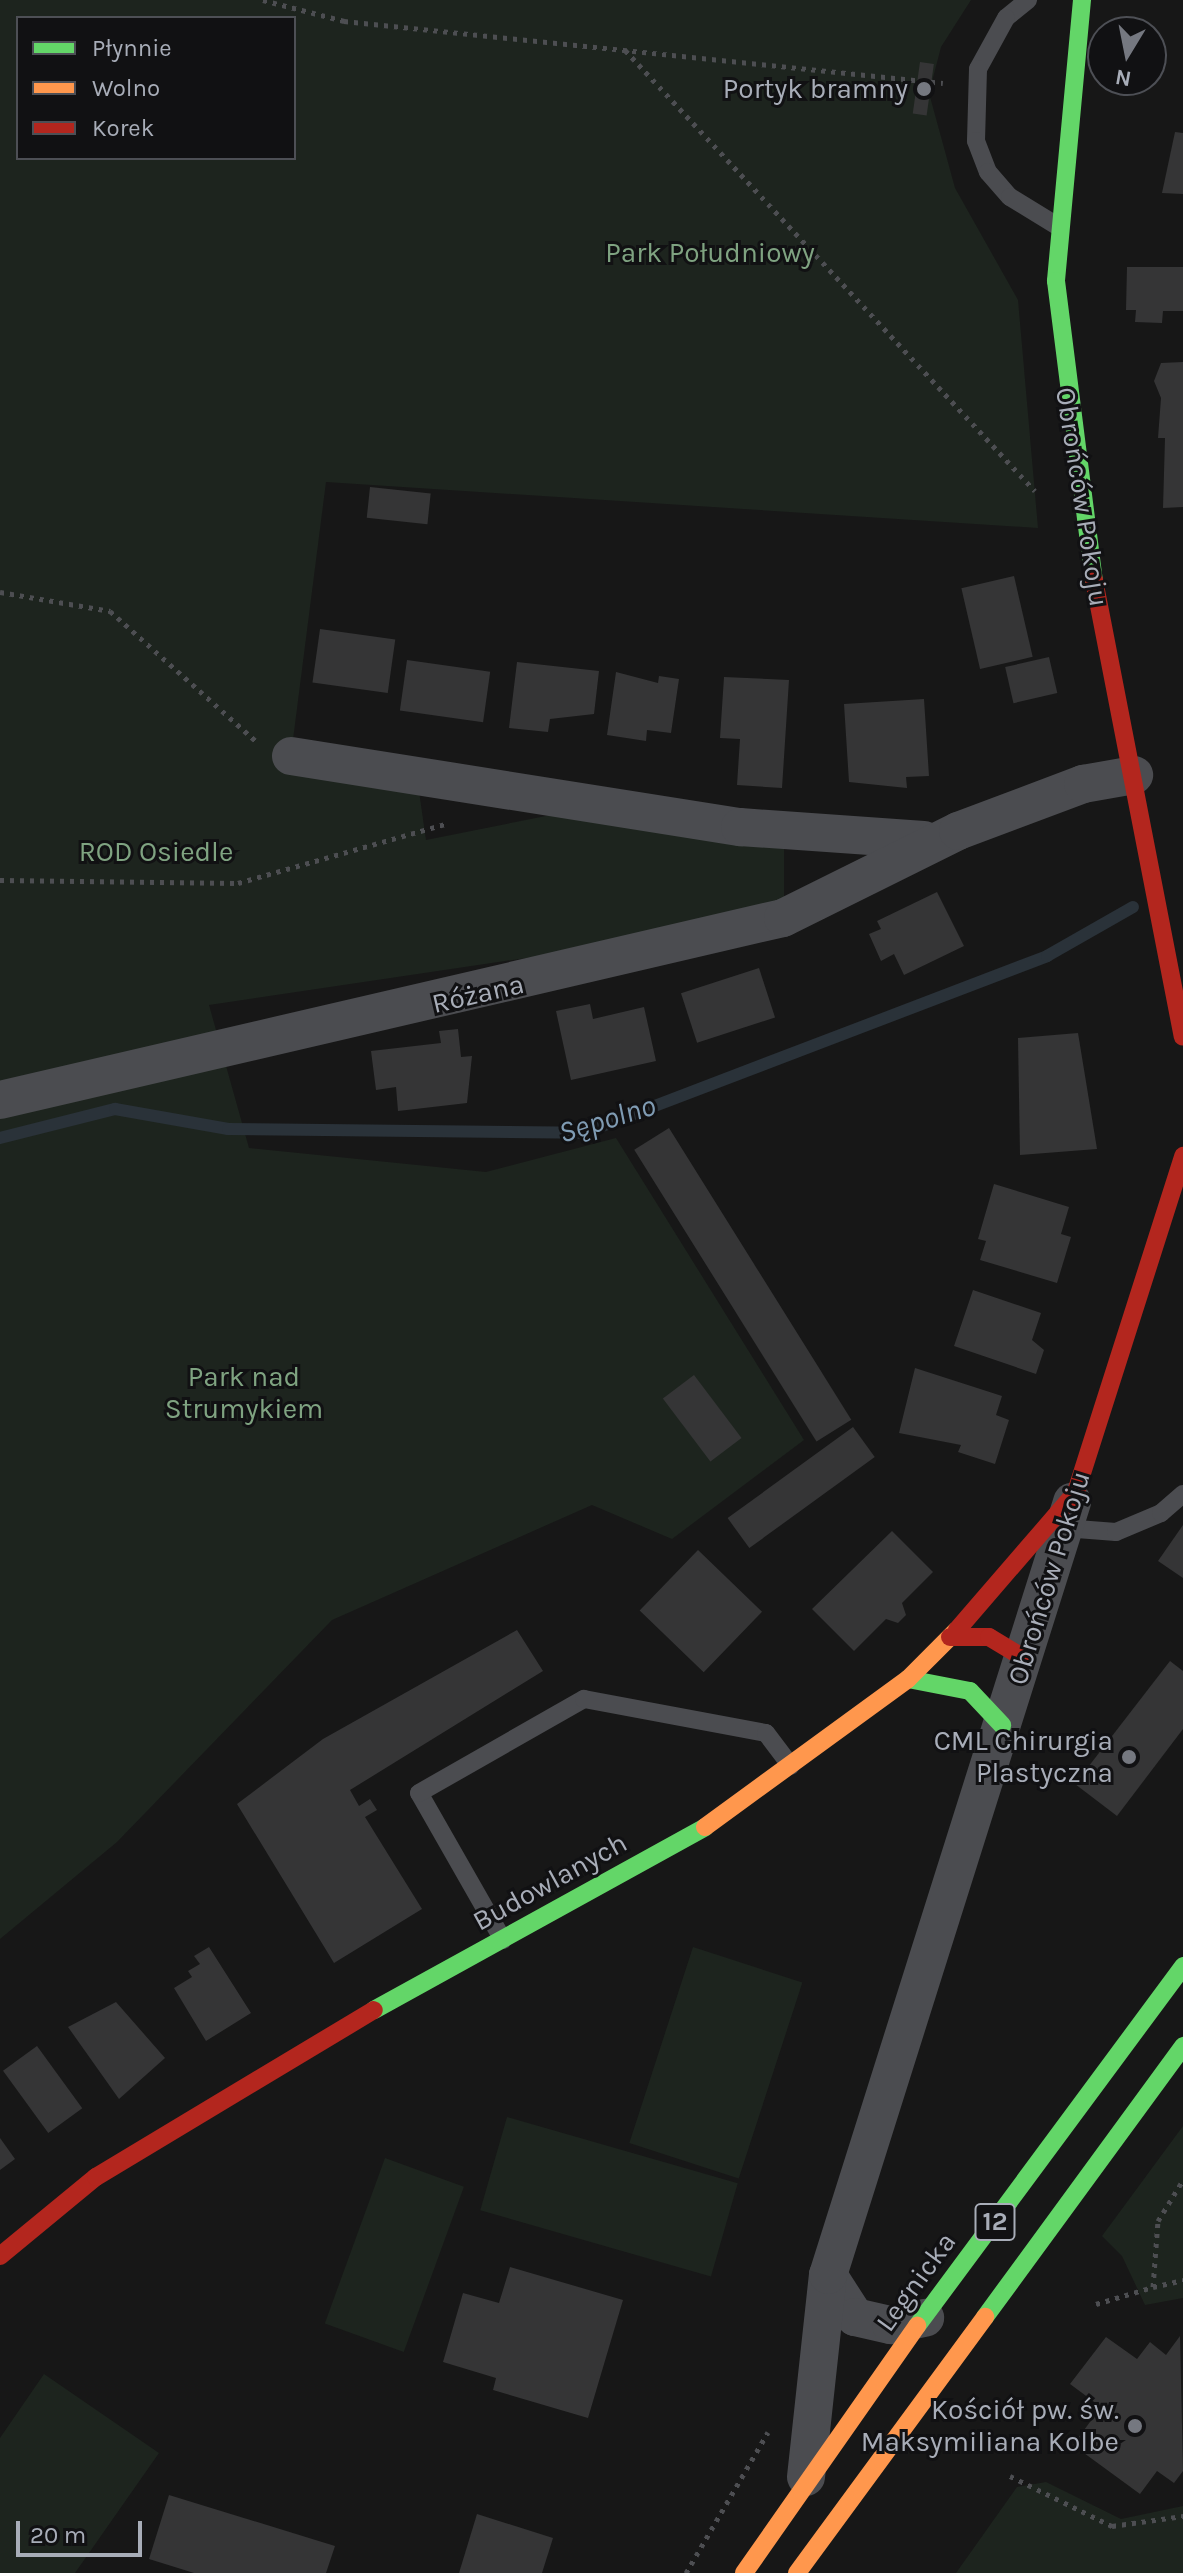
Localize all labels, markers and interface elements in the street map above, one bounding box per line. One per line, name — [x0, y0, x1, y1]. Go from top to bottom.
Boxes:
legend — [16, 16, 296, 160]
north arrow — [1087, 16, 1167, 96]
text: Płynnie — [92, 34, 172, 62]
text: N — [1113, 63, 1133, 92]
place label: Portyk bramny — [723, 72, 908, 106]
text: Wolno — [92, 74, 160, 102]
marker: Portyk bramny — [915, 80, 933, 98]
text: Korek — [92, 114, 154, 142]
park label: Park Południowy — [605, 236, 815, 270]
street label: Obrońców Pokoju — [1048, 385, 1116, 609]
park label: ROD Osiedle — [79, 835, 233, 869]
street label: Różana — [429, 967, 527, 1021]
water label: Sępolno — [554, 1087, 660, 1151]
park label: Park nad Strumykiem — [165, 1360, 323, 1426]
street label: Obrońców Pokoju — [1001, 1467, 1097, 1689]
place label: CML Chirurgia Plastyczna — [934, 1724, 1113, 1790]
marker: CML Chirurgia Plastyczna — [1120, 1748, 1138, 1766]
street label: Budowlanych — [467, 1826, 633, 1938]
road number: 12 — [973, 2200, 1017, 2244]
street label: Legnicka — [869, 2226, 963, 2338]
place label: Kościół pw. św. Maksymiliana Kolbe — [861, 2393, 1119, 2459]
marker: Kościół pw. św. Maksymiliana Kolbe — [1126, 2417, 1144, 2435]
scale bar — [20, 2505, 146, 2555]
text: 20 m — [30, 2521, 86, 2549]

